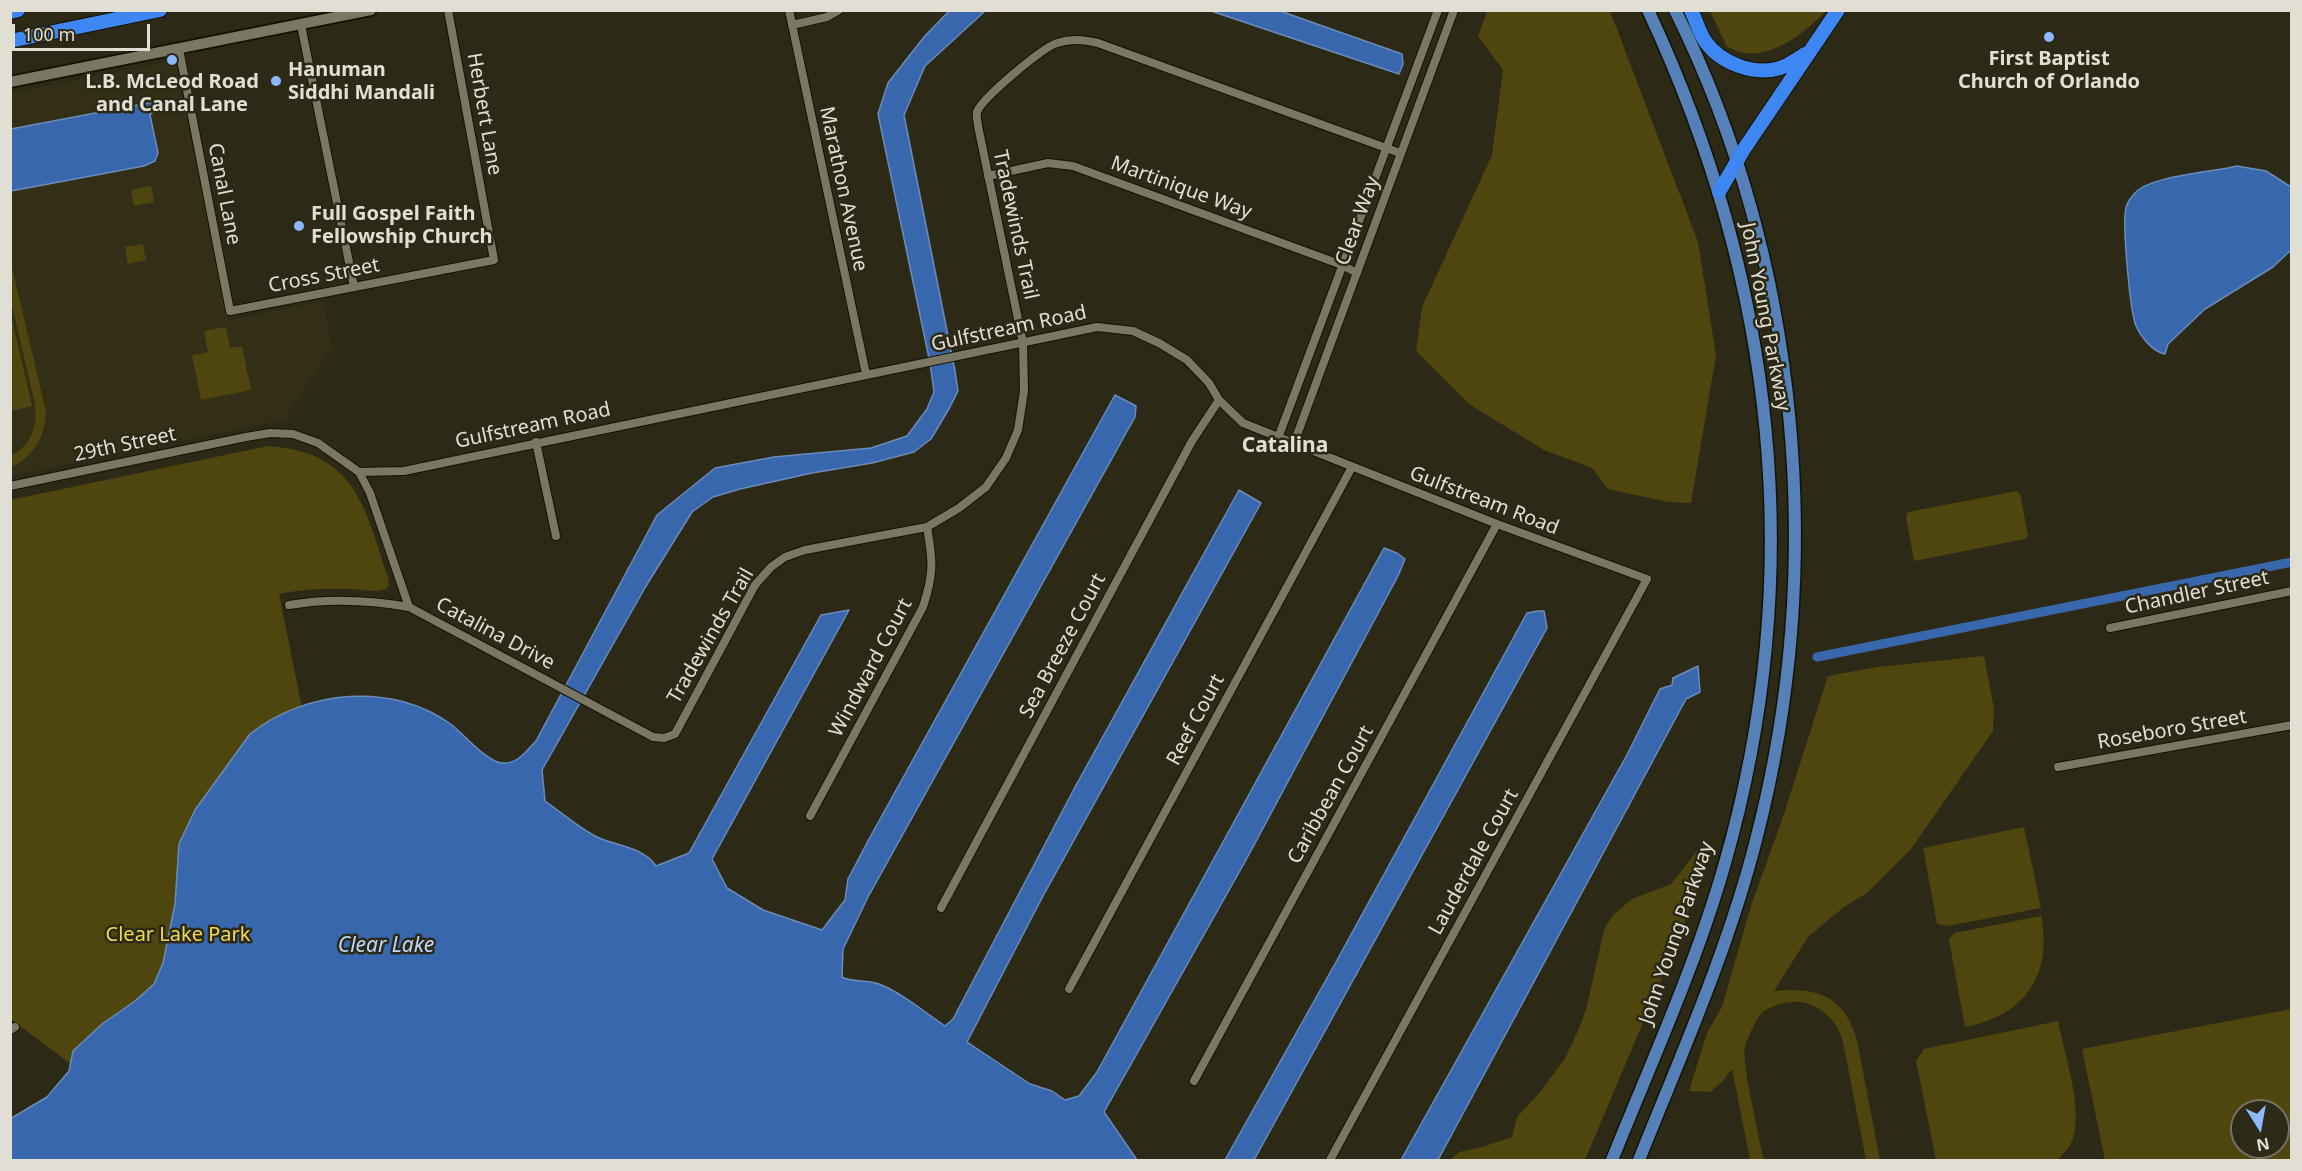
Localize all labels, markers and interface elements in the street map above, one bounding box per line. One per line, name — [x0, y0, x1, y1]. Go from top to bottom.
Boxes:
scale bar — [15, 12, 153, 50]
text: 100 m — [23, 22, 75, 46]
marker: First Baptist Church of Orlando — [2042, 30, 2056, 44]
place label: First Baptist Church of Orlando — [1958, 47, 2140, 94]
street label: Herbert Lane — [461, 51, 507, 177]
marker: L.B. McLeod Road and Canal Lane — [165, 53, 179, 67]
place label: Hanuman Siddhi Mandali — [288, 58, 435, 105]
place label: L.B. McLeod Road and Canal Lane — [85, 70, 259, 117]
marker: Hanuman Siddhi Mandali — [269, 74, 283, 88]
street label: Marathon Avenue — [814, 104, 872, 274]
street label: Canal Lane — [202, 141, 246, 247]
street label: Tradewinds Trail — [987, 148, 1043, 302]
street label: Martinique Way — [1107, 151, 1255, 225]
street label: Clear Way — [1331, 173, 1385, 269]
place label: Full Gospel Faith Fellowship Church — [311, 202, 493, 249]
marker: Full Gospel Faith Fellowship Church — [292, 219, 306, 233]
street label: John Young Parkway — [1735, 221, 1795, 413]
street label: Cross Street — [266, 253, 382, 299]
street label: Gulfstream Road — [929, 301, 1089, 357]
street label: Gulfstream Road — [453, 398, 613, 454]
street label: 29th Street — [72, 423, 178, 467]
district label: Catalina — [1242, 433, 1328, 459]
street label: Gulfstream Road — [1406, 461, 1562, 541]
street label: Tradewinds Trail — [663, 564, 759, 708]
street label: Chandler Street — [2123, 566, 2271, 620]
street label: Sea Breeze Court — [1015, 570, 1111, 722]
street label: Catalina Drive — [432, 593, 558, 675]
street label: Windward Court — [824, 595, 918, 741]
street label: Reef Court — [1162, 670, 1230, 770]
street label: Roseboro Street — [2096, 705, 2248, 755]
street label: Caribbean Court — [1283, 722, 1379, 868]
street label: Lauderdale Court — [1424, 785, 1524, 939]
street label: John Young Parkway — [1634, 839, 1720, 1027]
park label: Clear Lake Park — [106, 923, 250, 947]
water label: Clear Lake — [338, 933, 434, 959]
north arrow — [2230, 1099, 2290, 1159]
text: N — [2255, 1133, 2272, 1157]

